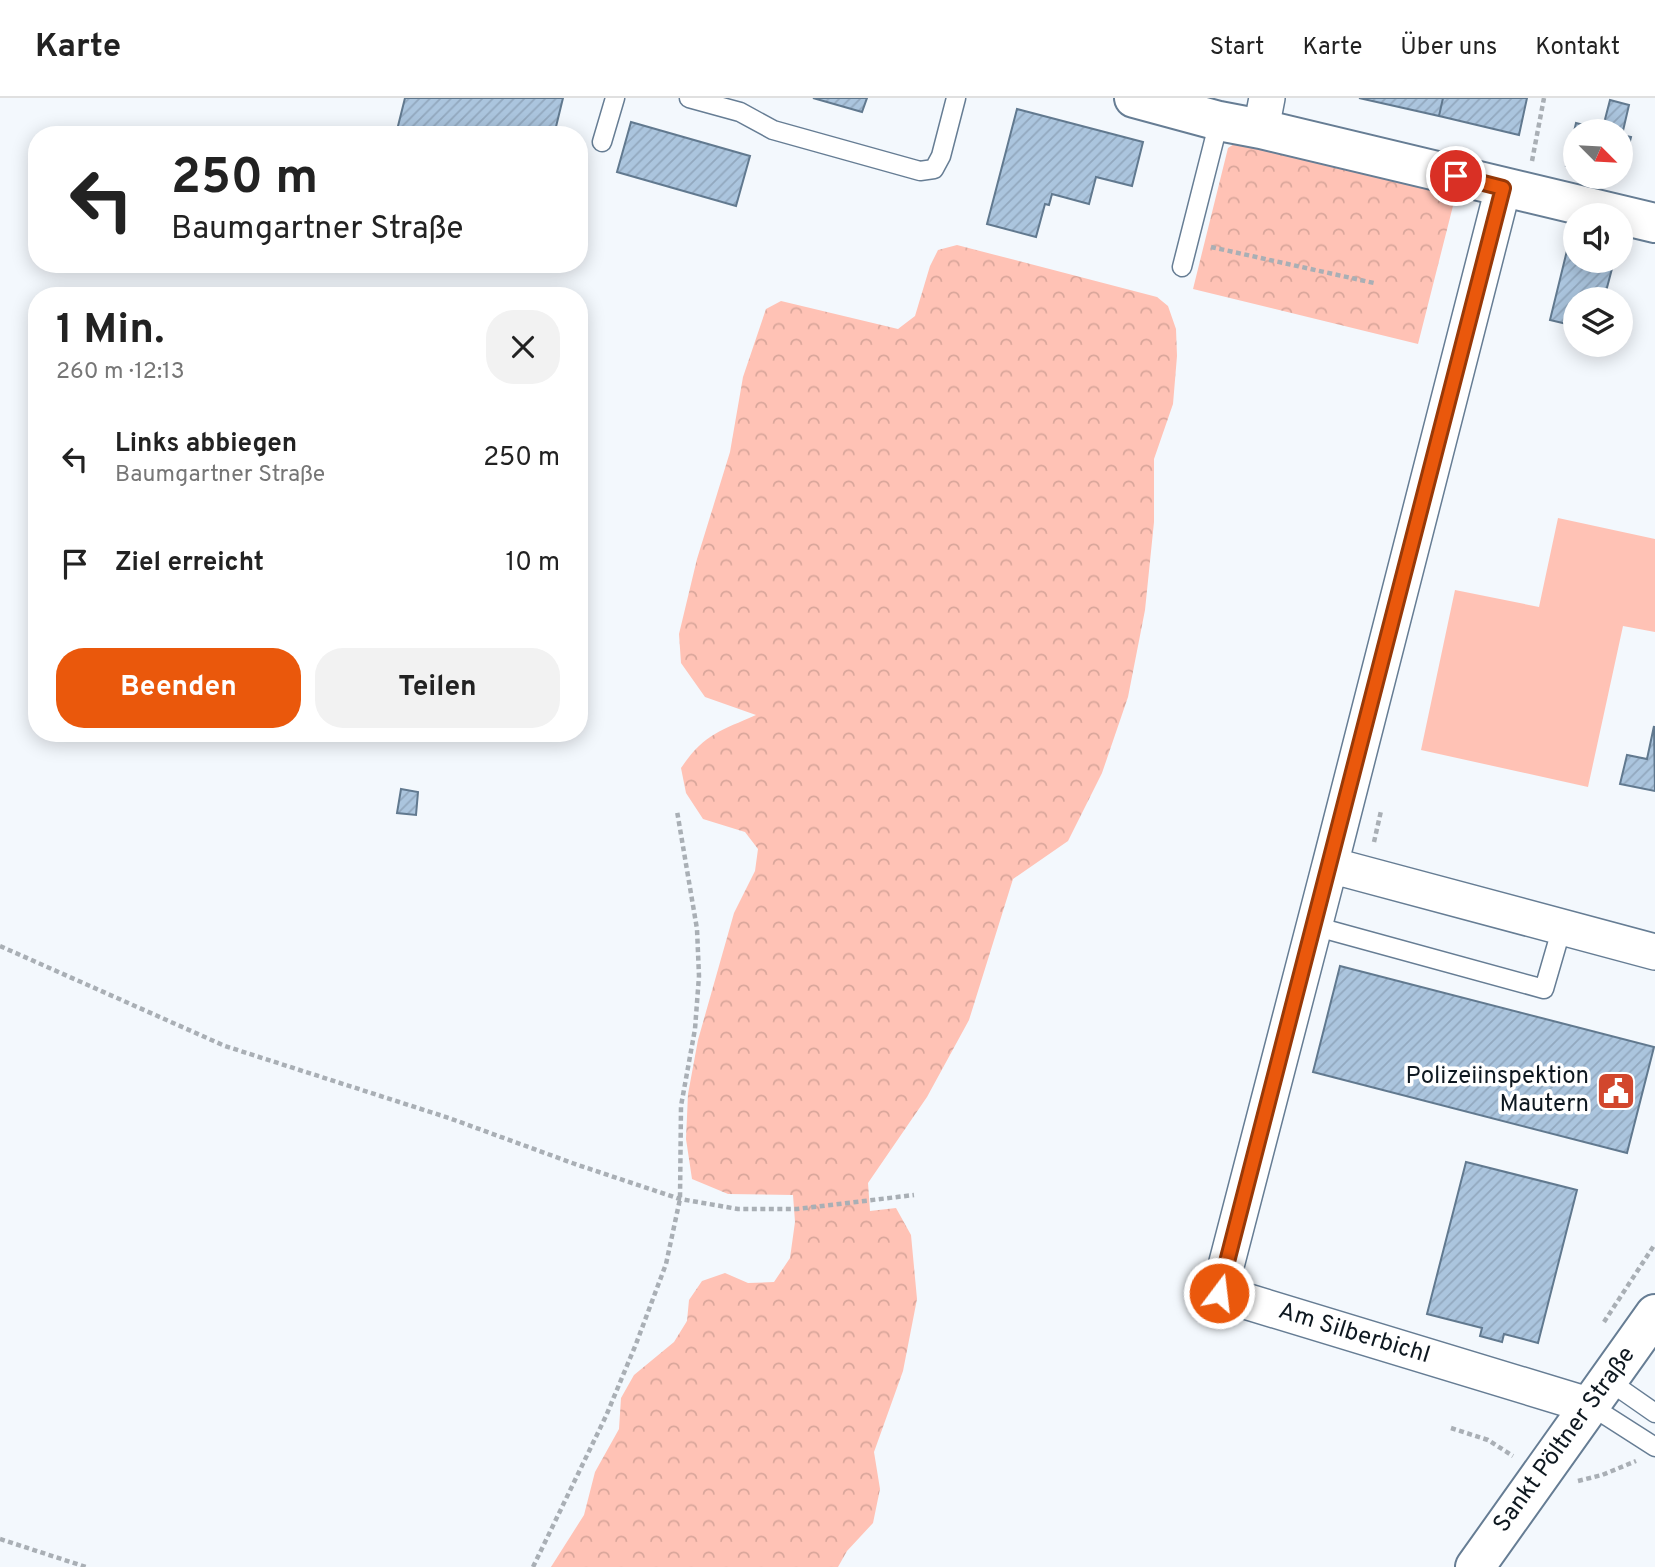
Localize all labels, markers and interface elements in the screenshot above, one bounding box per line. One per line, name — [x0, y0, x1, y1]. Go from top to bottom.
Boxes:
text: Karte — [35, 27, 121, 69]
text: Start — [1210, 33, 1264, 63]
text: Karte — [1302, 33, 1362, 63]
text: Über uns — [1400, 33, 1497, 63]
text: Kontakt — [1535, 33, 1620, 63]
north arrow — [1563, 119, 1633, 189]
map controls — [1563, 119, 1633, 357]
pin — [1426, 146, 1486, 206]
text: 250 m — [171, 149, 318, 211]
icon: left — [56, 154, 147, 245]
icon: arrive — [1437, 157, 1475, 195]
button: sound — [1563, 203, 1633, 273]
text: Baumgartner Straße — [171, 210, 463, 250]
button: layers — [1563, 287, 1633, 357]
text: 1 Min. — [56, 305, 165, 358]
button: close — [486, 310, 560, 384]
text: 260 m · 12:13 — [56, 358, 185, 387]
text: Links abbiegen — [115, 428, 297, 461]
icon: left — [56, 440, 94, 478]
text: 250 m — [483, 442, 560, 475]
text: Baumgartner Straße — [115, 461, 325, 490]
icon: arrive — [56, 545, 94, 583]
text: Ziel erreicht — [115, 547, 264, 580]
text: 10 m — [505, 547, 560, 580]
button: Beenden — [56, 648, 301, 728]
button: Teilen — [315, 648, 560, 728]
place label: Polizeiinspektion Mautern — [1405, 1062, 1589, 1120]
public building icon: Polizeiinspektion Mautern — [1595, 1070, 1637, 1112]
position arrow — [1182, 1256, 1256, 1330]
street label: Am Silberbichl — [1275, 1297, 1433, 1371]
street label: Sankt Pöltner Straße — [1488, 1341, 1642, 1539]

